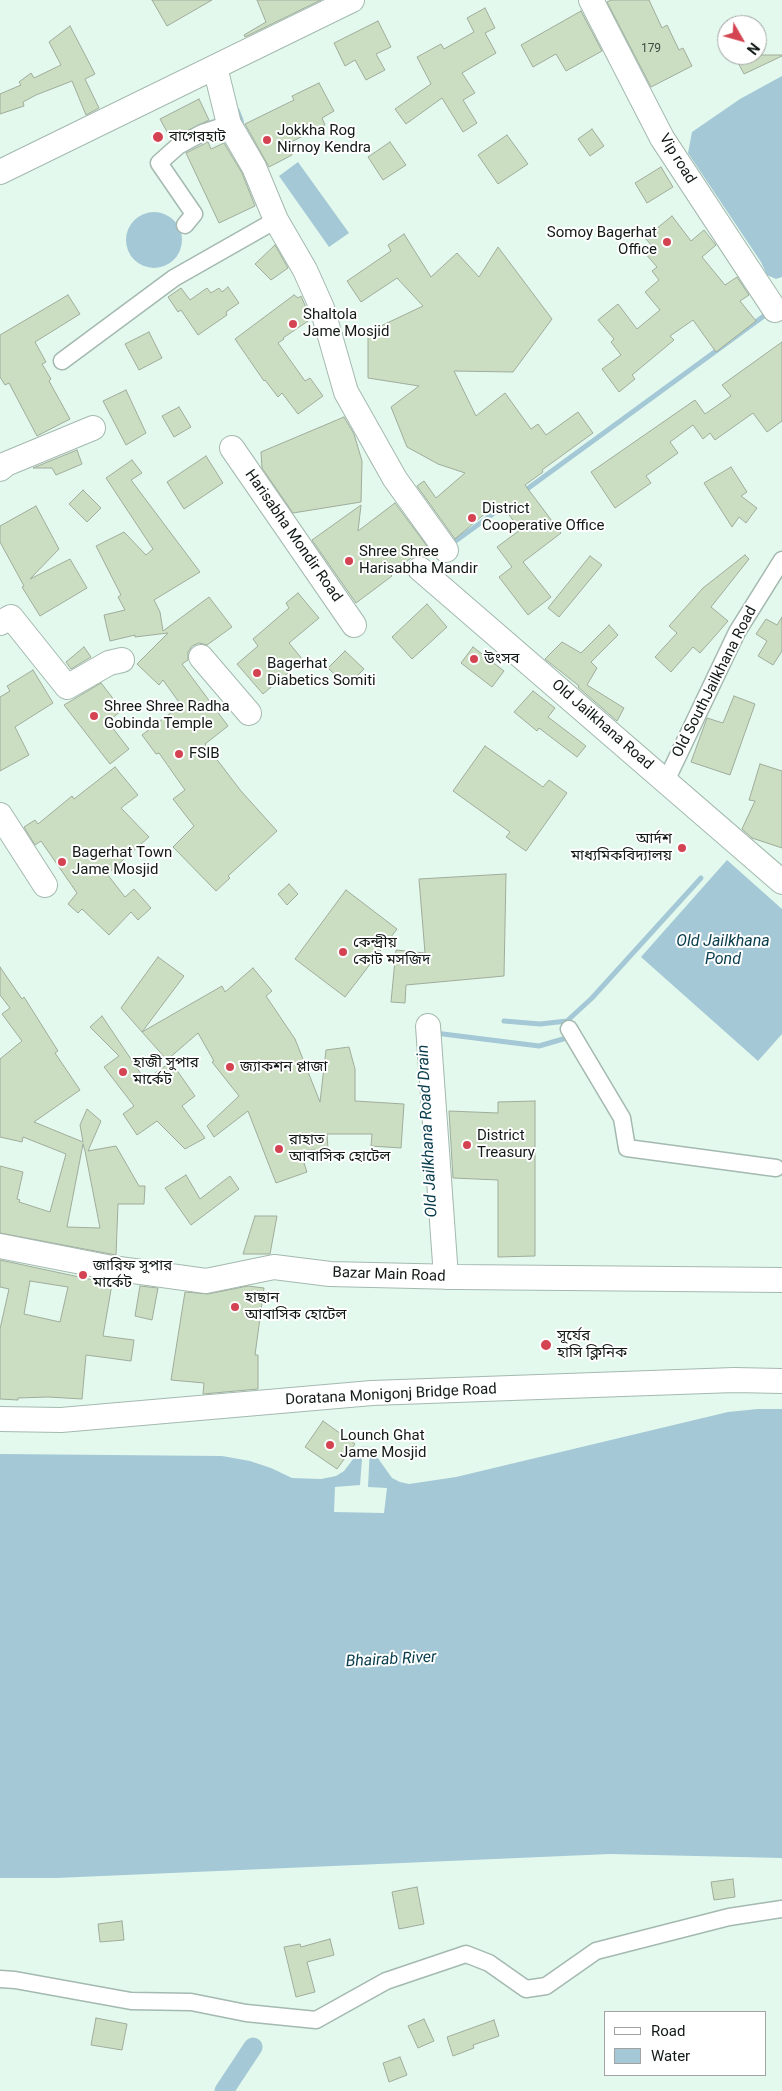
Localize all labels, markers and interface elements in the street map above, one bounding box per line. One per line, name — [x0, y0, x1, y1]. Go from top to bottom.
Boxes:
north arrow — [717, 15, 767, 65]
text: N — [744, 40, 762, 57]
house number: 179 — [641, 42, 661, 56]
place label: Jokkha Rog Nirnoy Kendra — [277, 122, 371, 157]
place label: বাগেরহাট — [169, 128, 226, 146]
marker: বাগেরহাট — [151, 130, 165, 144]
street label: Vip road — [655, 131, 699, 187]
marker: Jokkha Rog Nirnoy Kendra — [261, 134, 273, 146]
place label: Somoy Bagerhat Office — [547, 224, 657, 259]
marker: Somoy Bagerhat Office — [661, 236, 673, 248]
place label: Shaltola Jame Mosjid — [303, 306, 389, 341]
marker: Shaltola Jame Mosjid — [287, 318, 299, 330]
street label: Harisabha Mondir Road — [241, 466, 345, 606]
place label: District Cooperative Office — [482, 500, 605, 535]
marker: District Cooperative Office — [466, 512, 478, 524]
place label: Shree Shree Harisabha Mandir — [359, 543, 478, 578]
marker: Shree Shree Harisabha Mandir — [343, 555, 355, 567]
street label: Old SouthJailkhana Road — [669, 603, 761, 761]
place label: উংসব — [484, 650, 520, 668]
marker: উংসব — [468, 653, 480, 665]
place label: Bagerhat Diabetics Somiti — [267, 655, 376, 690]
marker: Bagerhat Diabetics Somiti — [251, 667, 263, 679]
street label: Old Jailkhana Road — [548, 676, 656, 774]
place label: Shree Shree Radha Gobinda Temple — [104, 698, 230, 733]
marker: Shree Shree Radha Gobinda Temple — [88, 710, 100, 722]
place label: FSIB — [189, 745, 220, 763]
marker: FSIB — [173, 748, 185, 760]
place label: আর্দশ মাধ্যমিকবিদ্যালয় — [571, 830, 672, 865]
marker: আর্দশ মাধ্যমিকবিদ্যালয় — [676, 842, 688, 854]
place label: Bagerhat Town Jame Mosjid — [72, 844, 172, 879]
marker: Bagerhat Town Jame Mosjid — [56, 856, 68, 868]
water label: Old Jailkhana Pond — [676, 932, 770, 970]
place label: কেন্দ্রীয় কোট মসজিদ — [353, 934, 430, 969]
marker: কেন্দ্রীয় কোট মসজিদ — [337, 946, 349, 958]
water label: Old Jailkhana Road Drain — [414, 1044, 442, 1218]
place label: হাজী সুপার মার্কেট — [133, 1054, 199, 1089]
place label: জ্যাকশন প্লাজা — [240, 1058, 327, 1076]
marker: জ্যাকশন প্লাজা — [224, 1061, 236, 1073]
marker: হাজী সুপার মার্কেট — [117, 1066, 129, 1078]
place label: District Treasury — [477, 1127, 535, 1162]
place label: রাহাত আবাসিক হোটেল — [289, 1131, 390, 1166]
marker: District Treasury — [461, 1139, 473, 1151]
marker: রাহাত আবাসিক হোটেল — [273, 1143, 285, 1155]
place label: জারিফ সুপার মার্কেট — [93, 1257, 172, 1292]
street label: Bazar Main Road — [332, 1264, 446, 1286]
marker: জারিফ সুপার মার্কেট — [77, 1269, 89, 1281]
place label: হাছান আবাসিক হোটেল — [245, 1289, 346, 1324]
marker: হাছান আবাসিক হোটেল — [229, 1301, 241, 1313]
place label: সূর্যের হাসি ক্লিনিক — [557, 1327, 627, 1362]
marker: সূর্যের হাসি ক্লিনিক — [539, 1338, 553, 1352]
street label: Doratana Monigonj Bridge Road — [285, 1380, 497, 1410]
place label: Lounch Ghat Jame Mosjid — [340, 1427, 426, 1462]
marker: Lounch Ghat Jame Mosjid — [324, 1439, 336, 1451]
water label: Bhairab River — [345, 1648, 437, 1672]
legend — [604, 2011, 767, 2076]
text: Road — [651, 2022, 685, 2040]
text: Water — [651, 2047, 690, 2065]

